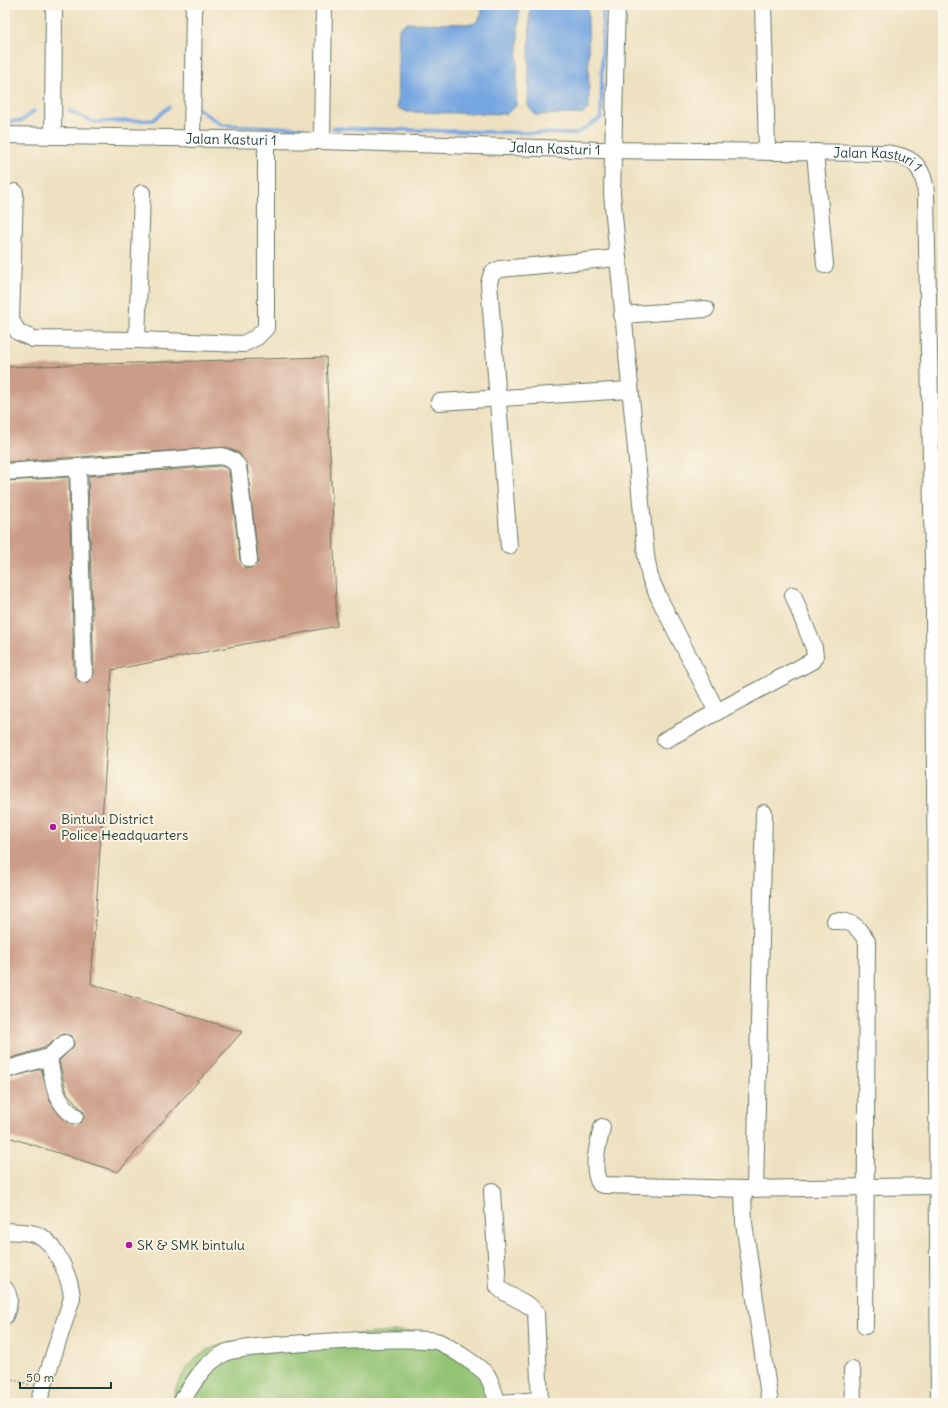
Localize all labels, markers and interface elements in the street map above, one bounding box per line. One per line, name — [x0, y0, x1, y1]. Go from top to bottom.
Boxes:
street label: Jalan Kasturi 1 — [185, 129, 277, 149]
street label: Jalan Kasturi 1 — [509, 138, 601, 159]
street label: Jalan Kasturi 1 — [833, 143, 927, 175]
place label: Bintulu District Police Headquarters — [61, 810, 188, 844]
marker: Bintulu District Police Headquarters — [48, 822, 58, 832]
place label: SK & SMK bintulu — [137, 1236, 245, 1254]
marker: SK & SMK bintulu — [124, 1240, 134, 1250]
scale bar — [20, 1364, 111, 1390]
text: 50 m — [26, 1370, 55, 1385]

